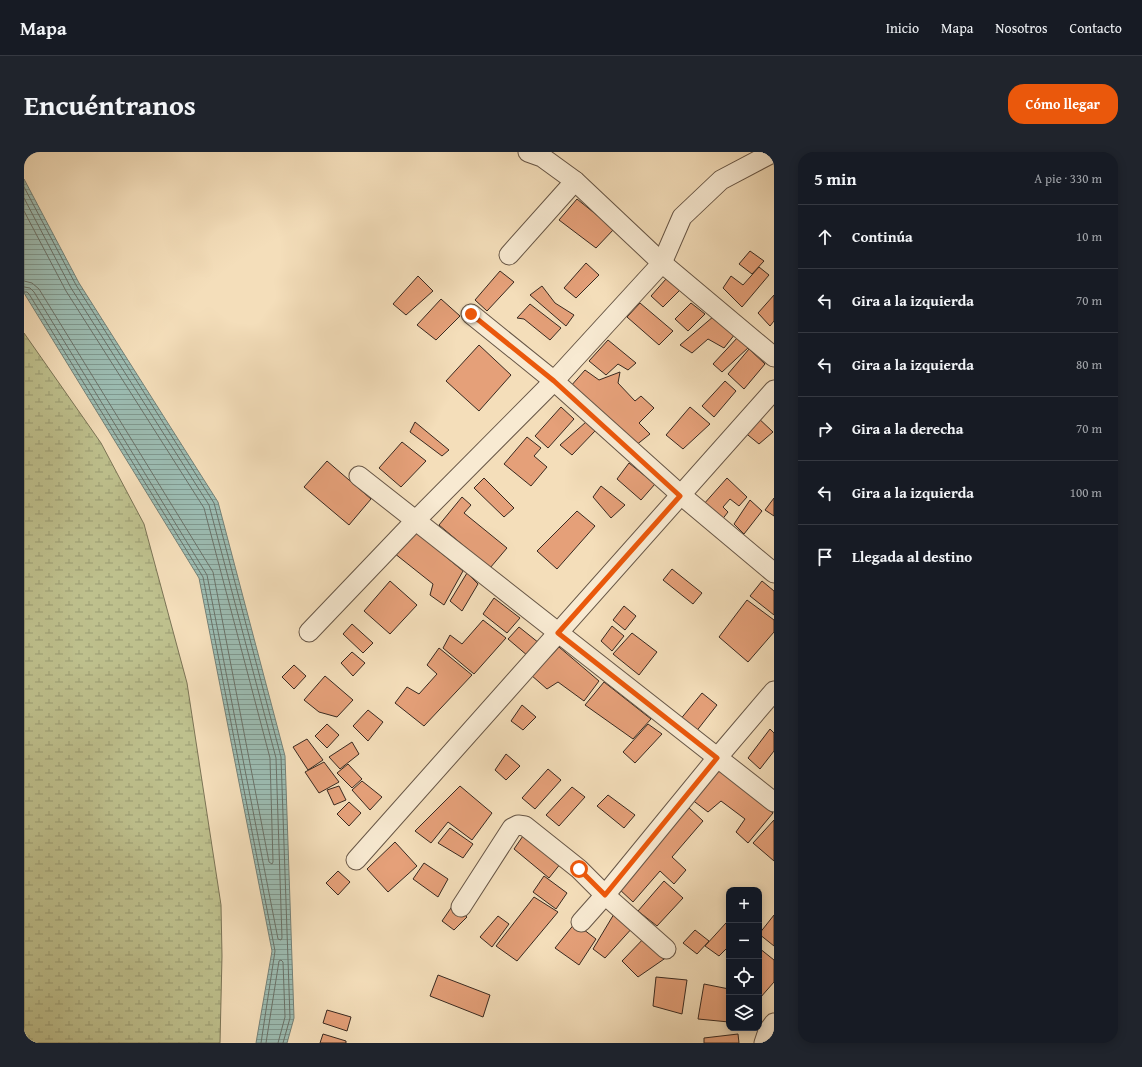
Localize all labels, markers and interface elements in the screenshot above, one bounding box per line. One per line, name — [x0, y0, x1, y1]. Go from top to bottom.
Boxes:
text: Mapa — [20, 14, 67, 42]
text: Inicio — [886, 18, 919, 38]
text: Mapa — [941, 18, 973, 38]
text: Nosotros — [995, 18, 1048, 38]
text: Contacto — [1070, 18, 1122, 38]
text: Encuéntranos — [24, 84, 196, 125]
button: Cómo llegar — [1008, 84, 1118, 124]
text: 5 min — [814, 166, 856, 191]
text: A pie · 330 m — [1034, 169, 1102, 188]
icon: ahead — [814, 226, 836, 248]
text: Continúa — [852, 226, 913, 247]
text: 10 m — [1076, 227, 1102, 246]
icon: left — [814, 290, 836, 312]
text: Gira a la izquierda — [852, 290, 974, 311]
text: 70 m — [1076, 291, 1102, 310]
route end — [462, 305, 480, 323]
icon: left — [814, 354, 836, 376]
text: Gira a la izquierda — [852, 354, 974, 375]
text: 80 m — [1076, 355, 1102, 374]
icon: right — [814, 418, 836, 440]
text: Gira a la derecha — [852, 418, 963, 439]
text: 70 m — [1076, 419, 1102, 438]
icon: left — [814, 482, 836, 504]
text: Gira a la izquierda — [852, 482, 974, 503]
text: 100 m — [1070, 483, 1102, 502]
icon: arrive — [814, 546, 836, 568]
text: Llegada al destino — [852, 546, 972, 567]
route start — [570, 860, 588, 878]
map controls — [726, 887, 762, 1031]
button: + — [726, 887, 762, 923]
button: − — [726, 923, 762, 959]
button: locate — [726, 959, 762, 995]
button: layers — [726, 995, 762, 1031]

